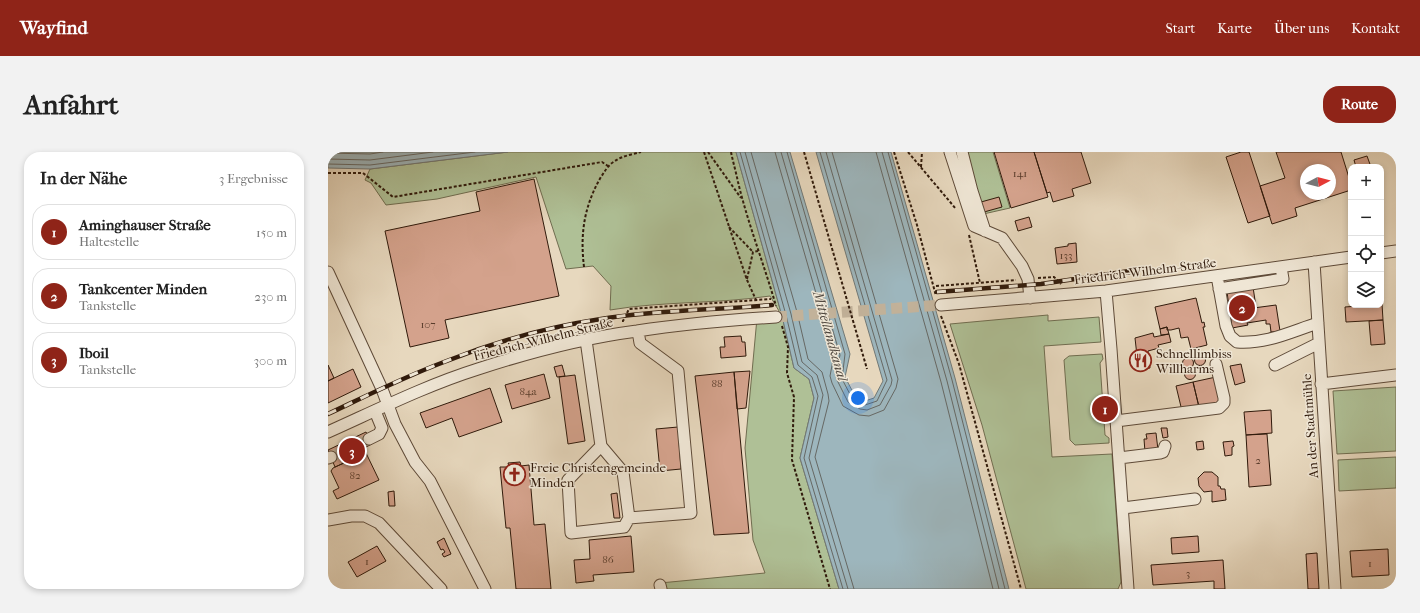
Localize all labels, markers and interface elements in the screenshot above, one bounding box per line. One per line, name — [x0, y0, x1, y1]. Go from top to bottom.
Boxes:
text: Wayfind — [20, 17, 88, 39]
text: Start — [1166, 20, 1195, 37]
text: Karte — [1217, 20, 1252, 37]
text: Über uns — [1274, 20, 1329, 37]
text: Kontakt — [1351, 20, 1400, 37]
button: Route — [1323, 86, 1396, 123]
text: Anfahrt — [24, 88, 118, 121]
north arrow — [1300, 164, 1336, 200]
map controls — [1348, 164, 1384, 308]
button: + — [1348, 164, 1384, 200]
house number: 141 — [1013, 167, 1027, 180]
text: In der Nähe — [40, 168, 127, 188]
text: 3 Ergebnisse — [219, 171, 288, 186]
button: − — [1348, 200, 1384, 236]
text: Aminghauser Straße — [79, 216, 211, 234]
text: 1 — [52, 225, 56, 240]
text: 150 m — [256, 225, 287, 240]
text: Haltestelle — [79, 234, 139, 249]
button: locate — [1348, 236, 1384, 272]
house number: 133 — [1060, 249, 1072, 262]
street label: Friedrich-Wilhelm-Straße — [1073, 255, 1218, 287]
button: layers — [1348, 272, 1384, 308]
text: Tankcenter Minden — [79, 280, 207, 298]
water label: Mittellandkanal — [809, 288, 851, 384]
text: 2 — [51, 289, 57, 304]
text: 230 m — [254, 289, 287, 304]
pin: 2 — [1229, 293, 1255, 323]
text: Tankstelle — [79, 298, 136, 313]
street label: Friedrich-Wilhelm-Straße — [472, 314, 615, 364]
house number: 107 — [420, 318, 436, 331]
text: Iboil — [79, 344, 109, 362]
place label: Schnellimbiss Willharms — [1155, 346, 1232, 376]
restaurant icon: Schnellimbiss Willharms — [1127, 347, 1153, 373]
text: 3 — [51, 353, 57, 368]
text: 300 m — [254, 353, 287, 368]
text: Tankstelle — [79, 362, 136, 377]
street label: An der Stadtmühle — [1299, 373, 1321, 480]
house number: 88 — [711, 377, 723, 390]
house number: 84a — [519, 385, 537, 398]
your location — [848, 388, 868, 408]
pin: 1 — [1092, 394, 1118, 424]
pin: 3 — [339, 436, 365, 466]
house number: 2 — [1255, 454, 1261, 467]
place label: Freie Christengemeinde Minden — [530, 460, 667, 490]
church icon: Freie Christengemeinde Minden — [502, 461, 528, 487]
house number: 82 — [349, 469, 361, 482]
house number: 86 — [602, 553, 614, 566]
house number: 1 — [365, 555, 369, 568]
house number: 1 — [1368, 557, 1372, 570]
house number: 3 — [1186, 567, 1190, 580]

